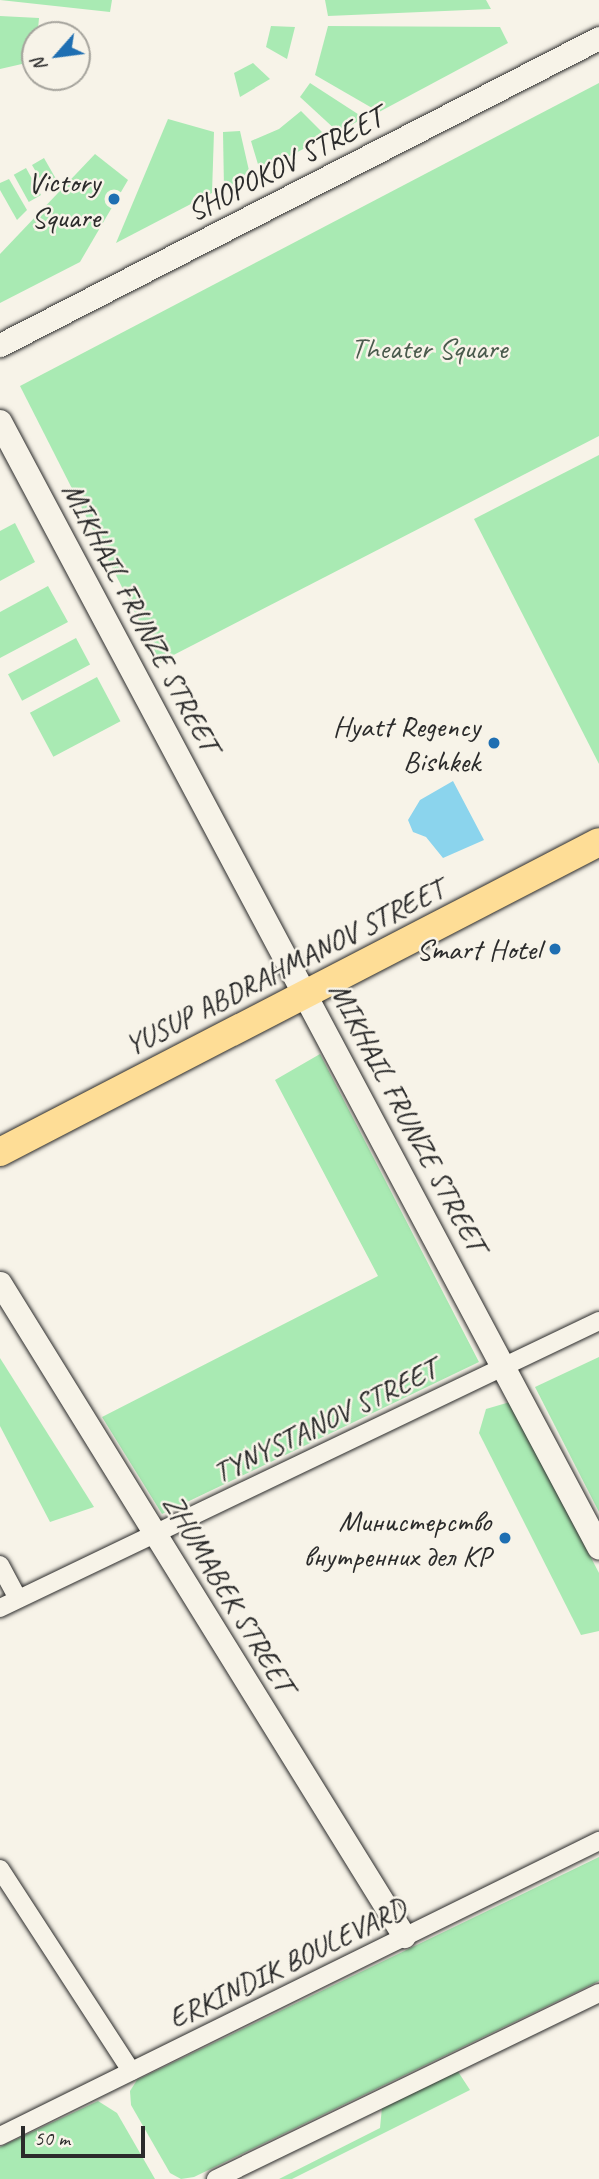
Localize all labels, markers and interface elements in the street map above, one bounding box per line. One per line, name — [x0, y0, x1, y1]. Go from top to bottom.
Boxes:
north arrow — [21, 21, 91, 91]
text: N — [26, 54, 53, 76]
street label: SHOPOKOV STREET — [181, 99, 389, 229]
place label: Victory Square — [27, 164, 100, 234]
marker: Victory Square — [106, 191, 122, 207]
park label: Theater Square — [351, 330, 507, 366]
street label: MIKHAIL FRUNZE STREET — [55, 476, 227, 758]
place label: Hyatt Regency Bishkek — [332, 708, 480, 778]
marker: Hyatt Regency Bishkek — [486, 735, 502, 751]
street label: YUSUP ABDRAHMANOV STREET — [119, 871, 449, 1063]
place label: Smart Hotel — [416, 931, 541, 967]
marker: Smart Hotel — [547, 941, 563, 957]
street label: MIKHAIL FRUNZE STREET — [322, 976, 494, 1258]
street label: TYNYSTANOV STREET — [207, 1351, 443, 1491]
street label: ZHUMABEK STREET — [156, 1487, 302, 1699]
place label: Министерство внутренних дел КР — [303, 1503, 491, 1574]
marker: Министерство внутренних дел КР — [497, 1530, 513, 1546]
street label: ERKINDIK BOULEVARD — [162, 1889, 412, 2037]
scale bar — [24, 2112, 149, 2156]
text: 50 m — [34, 2125, 70, 2151]

